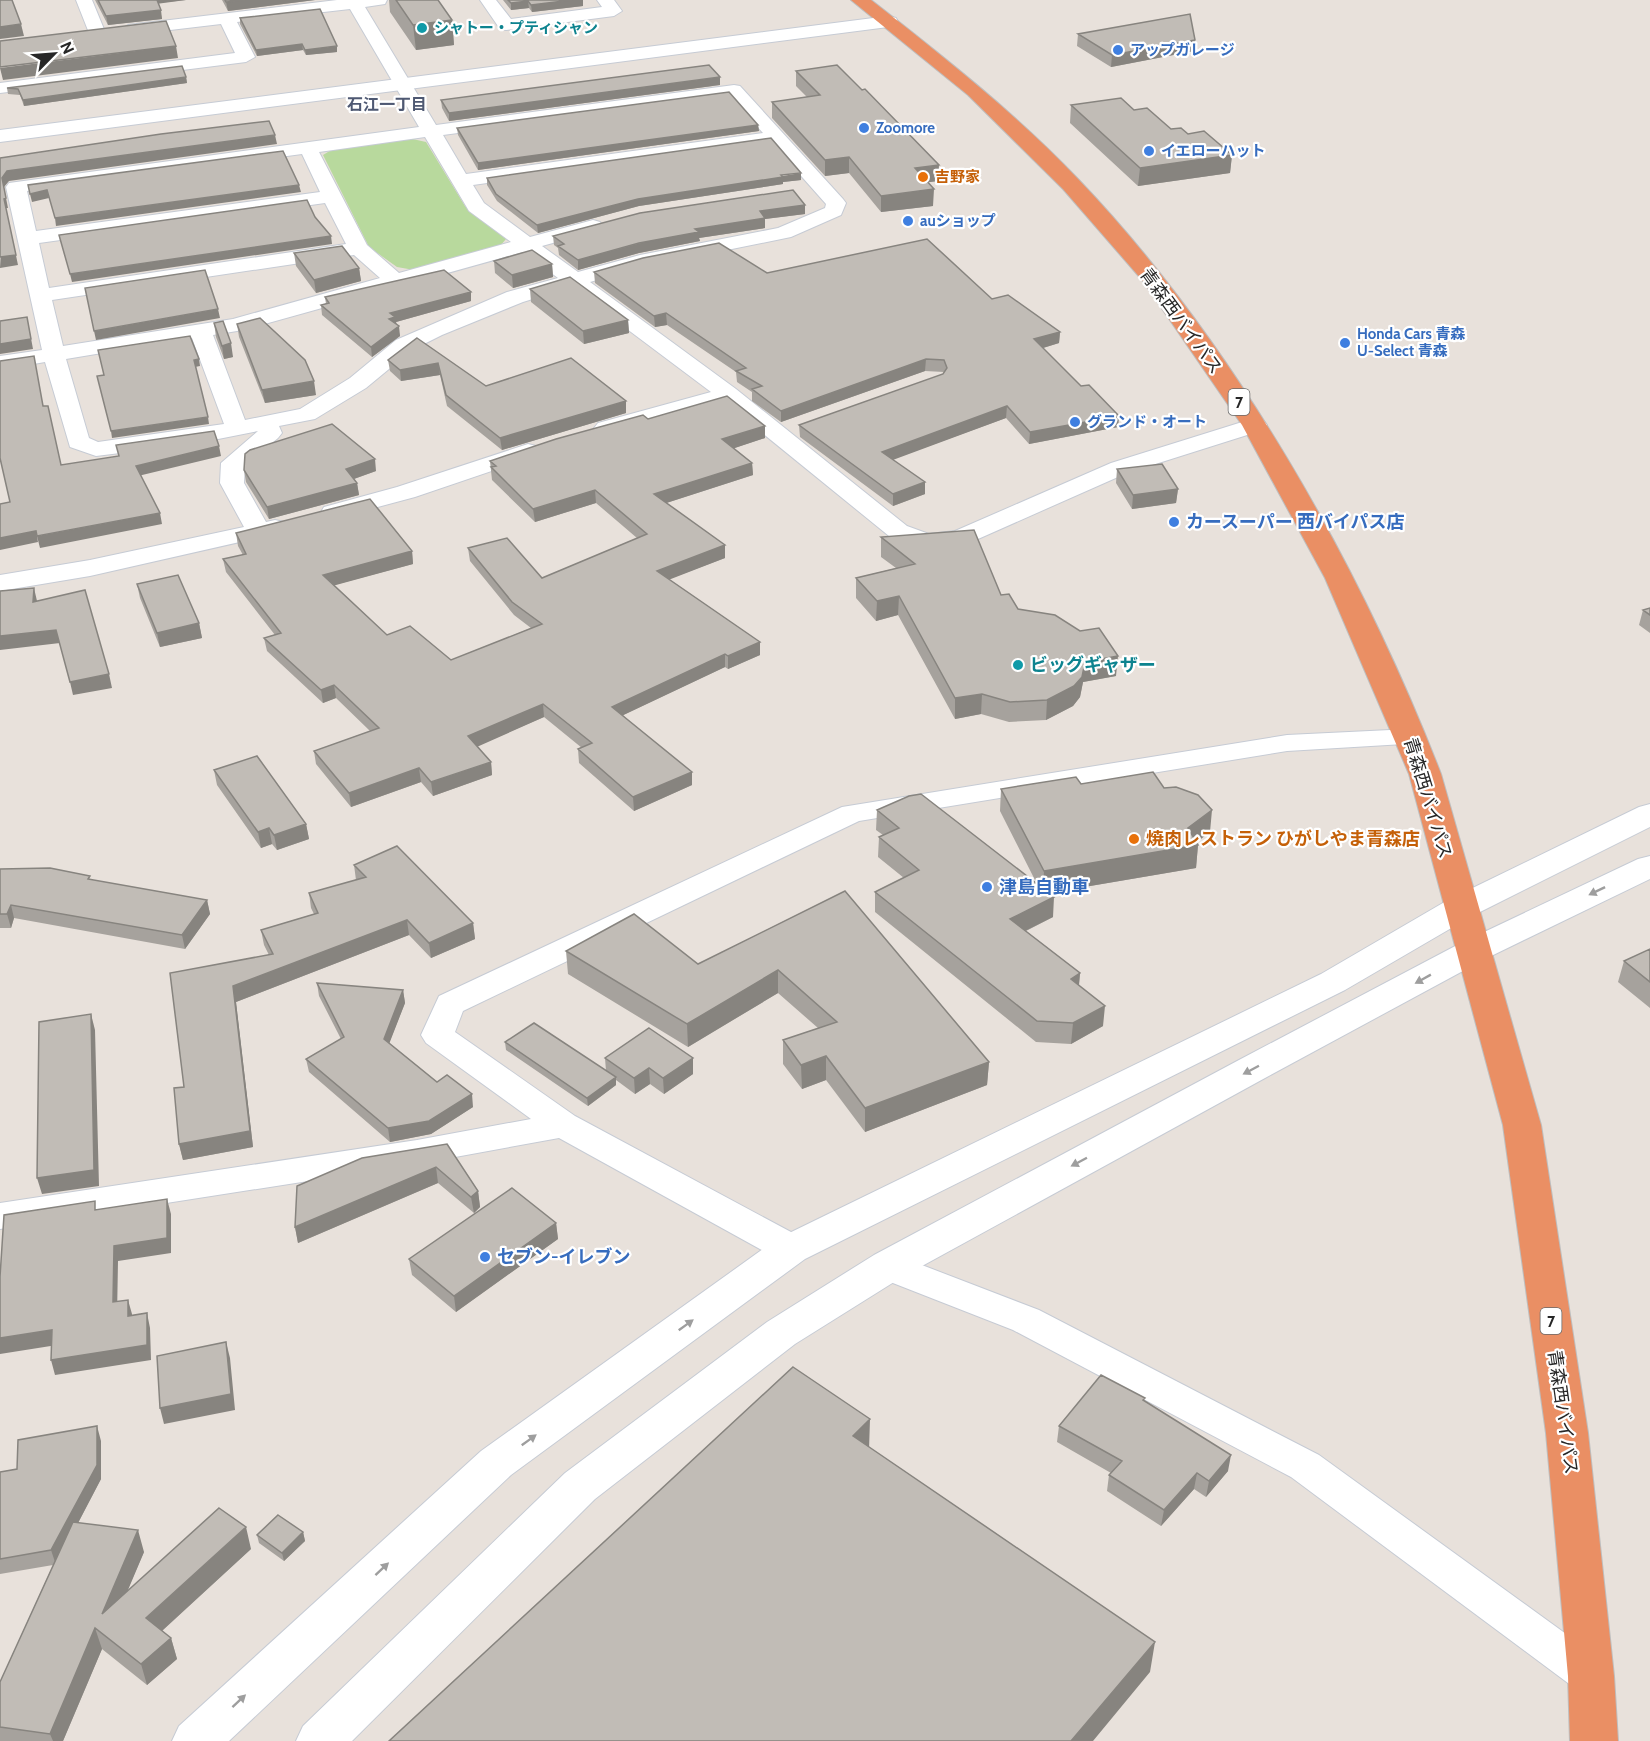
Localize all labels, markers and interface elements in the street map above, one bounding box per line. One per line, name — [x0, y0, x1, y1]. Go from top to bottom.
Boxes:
place label: シャトー・プティシャン — [434, 19, 598, 37]
marker: シャトー・プティシャン — [415, 21, 429, 35]
north arrow — [24, 24, 84, 84]
text: N — [56, 39, 78, 57]
place label: アップガレージ — [1130, 41, 1235, 59]
marker: アップガレージ — [1111, 43, 1125, 57]
district label: 石江一丁目 — [347, 95, 427, 114]
place label: Zoomore — [876, 119, 935, 137]
marker: Zoomore — [857, 121, 871, 135]
place label: イエローハット — [1161, 142, 1266, 160]
marker: イエローハット — [1142, 144, 1156, 158]
place label: 吉野家 — [935, 168, 980, 186]
marker: 吉野家 — [916, 170, 930, 184]
place label: auショップ — [920, 212, 996, 230]
marker: auショップ — [901, 214, 915, 228]
street label: 青森西バイパス — [1135, 264, 1227, 378]
place label: Honda Cars 青森 U-Select 青森 — [1357, 325, 1465, 360]
marker: Honda Cars 青森 U-Select 青森 — [1338, 336, 1352, 350]
road number: 7 — [1228, 389, 1250, 415]
place label: グランド・オート — [1087, 413, 1207, 431]
marker: グランド・オート — [1068, 415, 1082, 429]
place label: カースーパー 西バイパス店 — [1186, 511, 1405, 533]
marker: カースーパー 西バイパス店 — [1167, 515, 1181, 529]
place label: ビッグギャザー — [1030, 654, 1156, 676]
marker: ビッグギャザー — [1011, 658, 1025, 672]
street label: 青森西バイパス — [1399, 735, 1457, 861]
place label: 焼肉レストラン ひがしやま青森店 — [1146, 828, 1420, 850]
marker: 焼肉レストラン ひがしやま青森店 — [1127, 832, 1141, 846]
place label: 津島自動車 — [999, 876, 1089, 898]
marker: 津島自動車 — [980, 880, 994, 894]
one-way arrow — [1589, 887, 1606, 896]
one-way arrow — [1414, 974, 1431, 984]
one-way arrow — [1242, 1065, 1259, 1075]
one-way arrow — [1070, 1157, 1087, 1167]
place label: セブン-イレブン — [497, 1246, 631, 1268]
marker: セブン-イレブン — [478, 1250, 492, 1264]
road number: 7 — [1540, 1308, 1562, 1334]
one-way arrow — [678, 1319, 694, 1331]
street label: 青森西バイパス — [1543, 1348, 1583, 1476]
one-way arrow — [520, 1434, 536, 1446]
one-way arrow — [375, 1562, 389, 1576]
one-way arrow — [232, 1694, 247, 1708]

